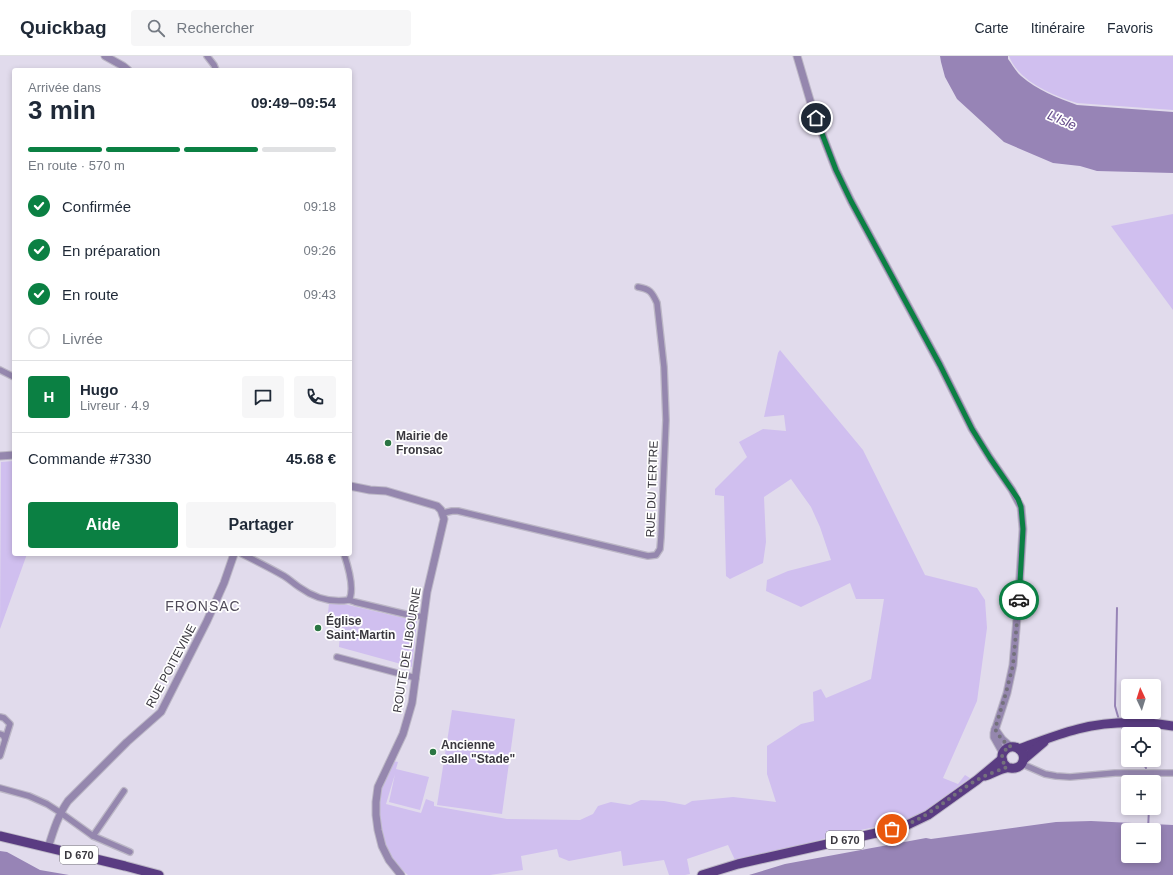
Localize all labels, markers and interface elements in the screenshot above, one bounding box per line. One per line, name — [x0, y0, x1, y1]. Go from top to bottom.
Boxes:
search box — [131, 10, 411, 46]
text: Quickbag — [20, 17, 107, 38]
icon: search — [145, 17, 167, 39]
text: Rechercher — [177, 19, 254, 36]
text: Carte — [974, 20, 1009, 36]
text: Itinéraire — [1031, 20, 1085, 36]
text: Favoris — [1107, 20, 1153, 36]
text: Arrivée dans — [28, 80, 101, 95]
text: 09:49–09:54 — [251, 94, 336, 111]
text: 3 min — [28, 95, 96, 125]
pin — [799, 101, 833, 135]
icon: home — [805, 107, 827, 129]
water label: L'Isle — [1045, 107, 1079, 133]
text: En route · 570 m — [28, 158, 125, 173]
icon: check — [28, 195, 50, 217]
text: Confirmée — [62, 198, 131, 215]
text: 09:18 — [303, 199, 336, 214]
icon: check — [28, 239, 50, 261]
text: En préparation — [62, 242, 160, 259]
text: 09:26 — [303, 243, 336, 258]
icon: check — [28, 283, 50, 305]
text: En route — [62, 286, 119, 303]
text: 09:43 — [303, 287, 336, 302]
text: Livrée — [62, 330, 103, 347]
button: chat — [242, 376, 284, 418]
button: phone — [294, 376, 336, 418]
text: Hugo — [80, 381, 118, 398]
text: H — [44, 388, 54, 405]
text: Livreur · 4.9 — [80, 398, 149, 413]
place label: Mairie de Fronsac — [396, 429, 448, 457]
marker: Mairie de Fronsac — [383, 438, 393, 448]
street label: RUE DU TERTRE — [643, 440, 661, 538]
text: Commande #7330 — [28, 450, 151, 467]
text: 45.68 € — [286, 450, 336, 467]
button: Aide — [28, 502, 178, 548]
button: Partager — [186, 502, 336, 548]
courier — [999, 580, 1039, 620]
street label: ROUTE DE LIBOURNE — [390, 586, 424, 714]
icon: car — [1008, 589, 1030, 611]
district label: FRONSAC — [165, 598, 241, 614]
place label: Église Saint-Martin — [326, 613, 395, 642]
street label: RUE POITEVINE — [143, 622, 199, 710]
marker: Église Saint-Martin — [313, 623, 323, 633]
north arrow — [1121, 679, 1161, 719]
map controls — [1121, 679, 1161, 863]
button: locate — [1121, 727, 1161, 767]
place label: Ancienne salle "Stade" — [441, 738, 515, 766]
marker: Ancienne salle "Stade" — [428, 747, 438, 757]
button: + — [1121, 775, 1161, 815]
pin — [875, 812, 909, 846]
icon: bag — [881, 818, 903, 840]
button: − — [1121, 823, 1161, 863]
road number: D 670 — [826, 831, 864, 849]
road number: D 670 — [60, 846, 98, 864]

